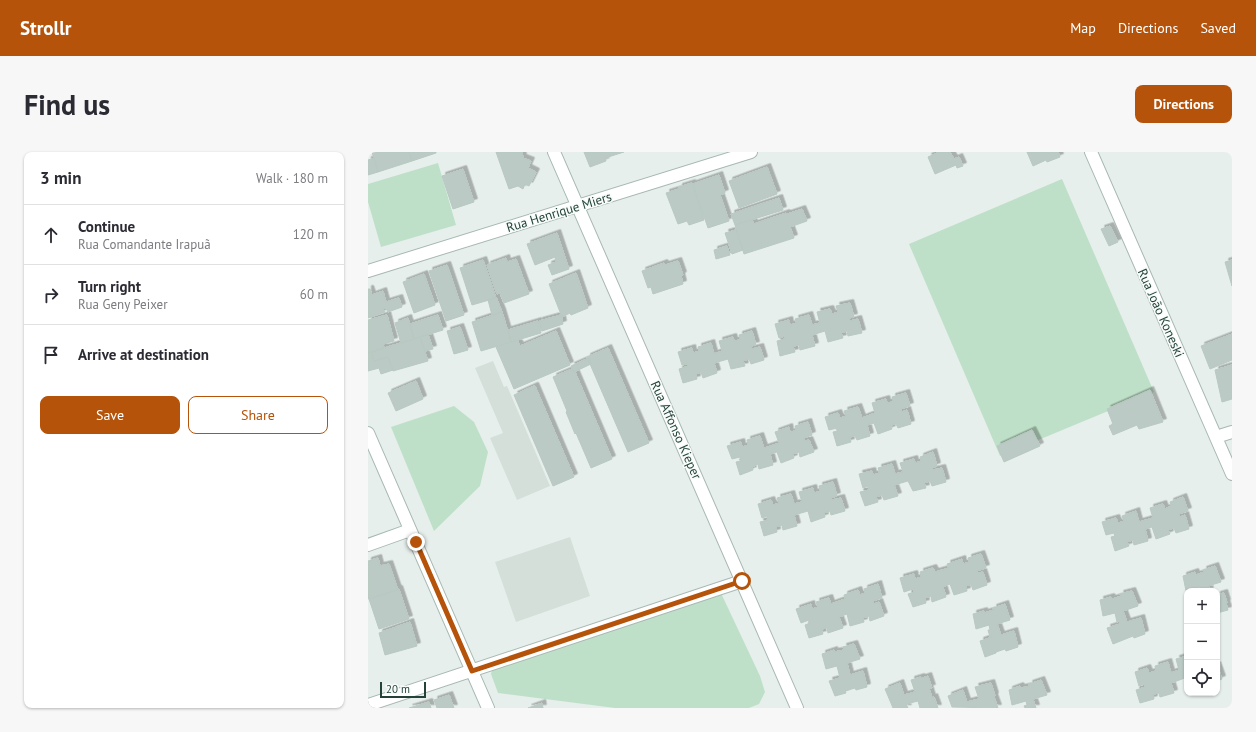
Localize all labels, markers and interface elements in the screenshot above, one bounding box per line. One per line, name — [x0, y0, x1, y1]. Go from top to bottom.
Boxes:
text: Strollr — [20, 16, 71, 40]
text: Map — [1070, 19, 1096, 37]
text: Directions — [1118, 19, 1178, 37]
text: Saved — [1200, 19, 1236, 37]
button: Directions — [1135, 85, 1232, 123]
text: Find us — [24, 86, 110, 123]
text: 3 min — [40, 167, 81, 189]
text: Walk · 180 m — [256, 170, 328, 187]
street label: Rua Henrique Miers — [504, 188, 614, 236]
text: Continue — [78, 217, 135, 236]
icon: ahead — [40, 224, 62, 246]
text: 120 m — [293, 226, 328, 243]
text: Rua Comandante Irapuã — [78, 236, 211, 253]
street label: Rua João Koneski — [1134, 266, 1188, 360]
text: Turn right — [78, 277, 141, 296]
icon: right — [40, 284, 62, 306]
text: 60 m — [300, 286, 328, 303]
text: Rua Geny Peixer — [78, 296, 168, 313]
icon: arrive — [40, 344, 62, 366]
text: Arrive at destination — [78, 345, 209, 364]
street label: Rua Affonso Kieper — [647, 378, 706, 482]
button: Save — [40, 396, 180, 434]
button: Share — [188, 396, 328, 434]
route end — [407, 533, 425, 551]
route start — [733, 572, 751, 590]
map controls — [1184, 588, 1220, 696]
button: + — [1184, 588, 1220, 624]
button: − — [1184, 624, 1220, 660]
button: locate — [1184, 660, 1220, 696]
scale bar — [380, 680, 426, 699]
text: 20 m — [386, 682, 410, 696]

